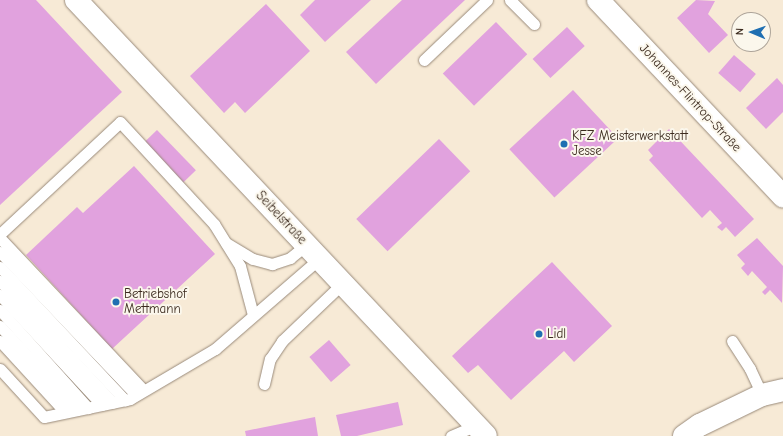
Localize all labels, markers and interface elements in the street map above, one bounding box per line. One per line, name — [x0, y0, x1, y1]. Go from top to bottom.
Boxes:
north arrow — [731, 12, 771, 52]
text: N — [733, 28, 746, 35]
street label: Johannes-Flintrop-Straße — [636, 41, 744, 155]
place label: KFZ Meisterwerkstatt Jesse — [572, 129, 688, 160]
marker: KFZ Meisterwerkstatt Jesse — [559, 139, 569, 149]
street label: Seibelstraße — [252, 188, 310, 248]
place label: Betriebshof Mettmann — [124, 287, 187, 318]
marker: Betriebshof Mettmann — [111, 297, 121, 307]
place label: Lidl — [547, 326, 566, 342]
marker: Lidl — [534, 329, 544, 339]

